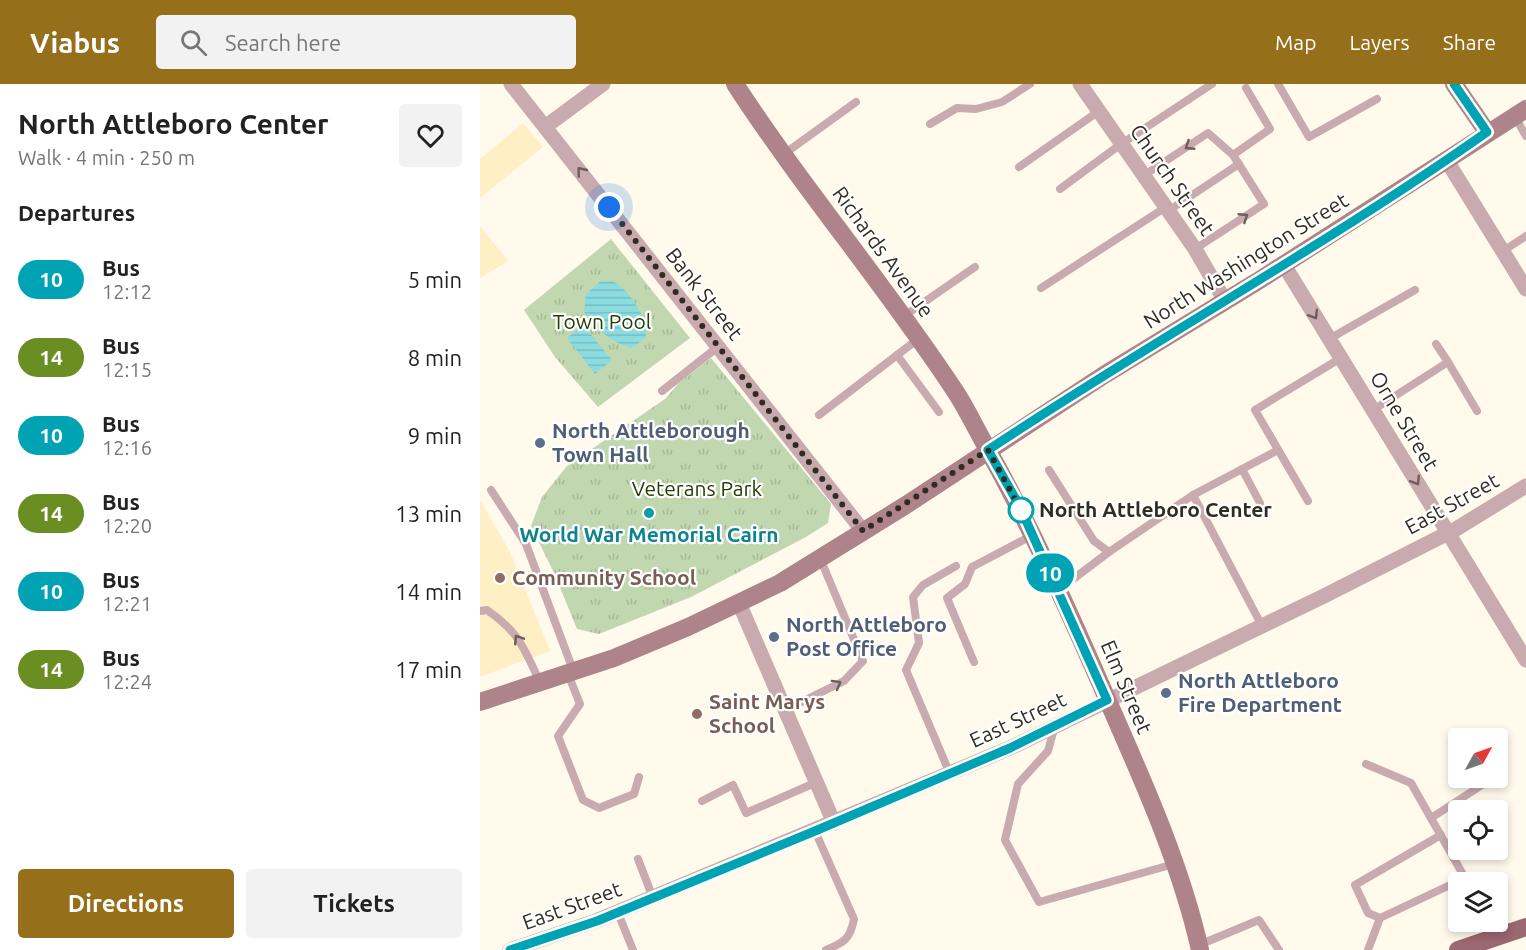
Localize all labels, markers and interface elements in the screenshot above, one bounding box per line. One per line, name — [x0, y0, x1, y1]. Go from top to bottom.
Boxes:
search box — [156, 15, 576, 69]
icon: search — [177, 26, 210, 59]
text: Viabus — [30, 27, 120, 58]
text: Search here — [225, 30, 341, 55]
text: Map — [1275, 30, 1316, 54]
text: Layers — [1349, 30, 1410, 54]
text: Share — [1443, 30, 1496, 54]
button: heart — [399, 104, 462, 167]
text: North Attleboro Center — [18, 108, 329, 139]
street label: Church Street — [1126, 119, 1220, 240]
one-way arrow — [1185, 138, 1196, 149]
text: Walk · 4 min · 250 m — [18, 146, 195, 169]
one-way arrow — [577, 167, 588, 178]
street label: Richards Avenue — [828, 181, 939, 321]
street label: North Washington Street — [1139, 187, 1352, 333]
your location — [594, 192, 624, 222]
text: Departures — [18, 200, 135, 225]
one-way arrow — [1237, 213, 1248, 224]
street label: Bank Street — [661, 243, 748, 344]
text: Bus — [102, 255, 140, 280]
text: 10 — [39, 267, 63, 291]
text: 5 min — [408, 267, 462, 292]
text: 12:12 — [102, 280, 152, 303]
park label: Town Pool — [553, 309, 651, 333]
one-way arrow — [1307, 309, 1319, 319]
text: Bus — [102, 333, 140, 358]
text: 14 — [39, 345, 63, 369]
text: 8 min — [408, 345, 462, 370]
text: 12:15 — [102, 358, 152, 381]
street label: Orne Street — [1366, 367, 1444, 474]
text: Bus — [102, 411, 140, 436]
place label: North Attleborough Town Hall — [552, 418, 750, 466]
text: 10 — [39, 423, 63, 447]
text: 9 min — [408, 423, 462, 448]
text: 12:16 — [102, 436, 152, 459]
marker: North Attleborough Town Hall — [533, 436, 547, 450]
street label: East Street — [1400, 468, 1503, 539]
one-way arrow — [1409, 475, 1421, 485]
park label: Veterans Park — [632, 476, 763, 500]
text: Bus — [102, 489, 140, 514]
marker: North Attleboro Center — [1008, 497, 1034, 523]
place label: North Attleboro Center — [1039, 497, 1272, 521]
text: 14 — [39, 501, 63, 525]
text: 13 min — [395, 501, 462, 526]
marker: World War Memorial Cairn — [642, 506, 656, 520]
text: 12:20 — [102, 514, 152, 537]
place label: World War Memorial Cairn — [519, 522, 779, 546]
line badge: 10 — [1023, 554, 1077, 592]
text: 10 — [1038, 561, 1062, 585]
place label: Community School — [512, 565, 696, 589]
text: Bus — [102, 567, 140, 592]
marker: Community School — [493, 571, 507, 585]
text: 10 — [39, 579, 63, 603]
text: 14 min — [395, 579, 462, 604]
text: 12:21 — [102, 592, 152, 615]
place label: North Attleboro Post Office — [786, 612, 947, 660]
marker: North Attleboro Post Office — [767, 630, 781, 644]
one-way arrow — [513, 635, 525, 645]
street label: Elm Street — [1097, 636, 1157, 737]
text: Bus — [102, 645, 140, 670]
text: 14 — [39, 657, 63, 681]
text: 17 min — [395, 657, 462, 682]
place label: North Attleboro Fire Department — [1178, 668, 1342, 716]
text: 12:24 — [102, 670, 152, 693]
one-way arrow — [831, 679, 841, 691]
street label: East Street — [966, 686, 1069, 752]
marker: North Attleboro Fire Department — [1159, 686, 1173, 700]
place label: Saint Marys School — [709, 689, 825, 737]
marker: Saint Marys School — [690, 707, 704, 721]
north arrow — [1448, 728, 1508, 788]
map controls — [1448, 728, 1508, 932]
button: locate — [1448, 800, 1508, 860]
button: Directions — [18, 869, 234, 938]
button: Tickets — [246, 869, 462, 938]
button: layers — [1448, 872, 1508, 932]
street label: East Street — [519, 876, 624, 934]

